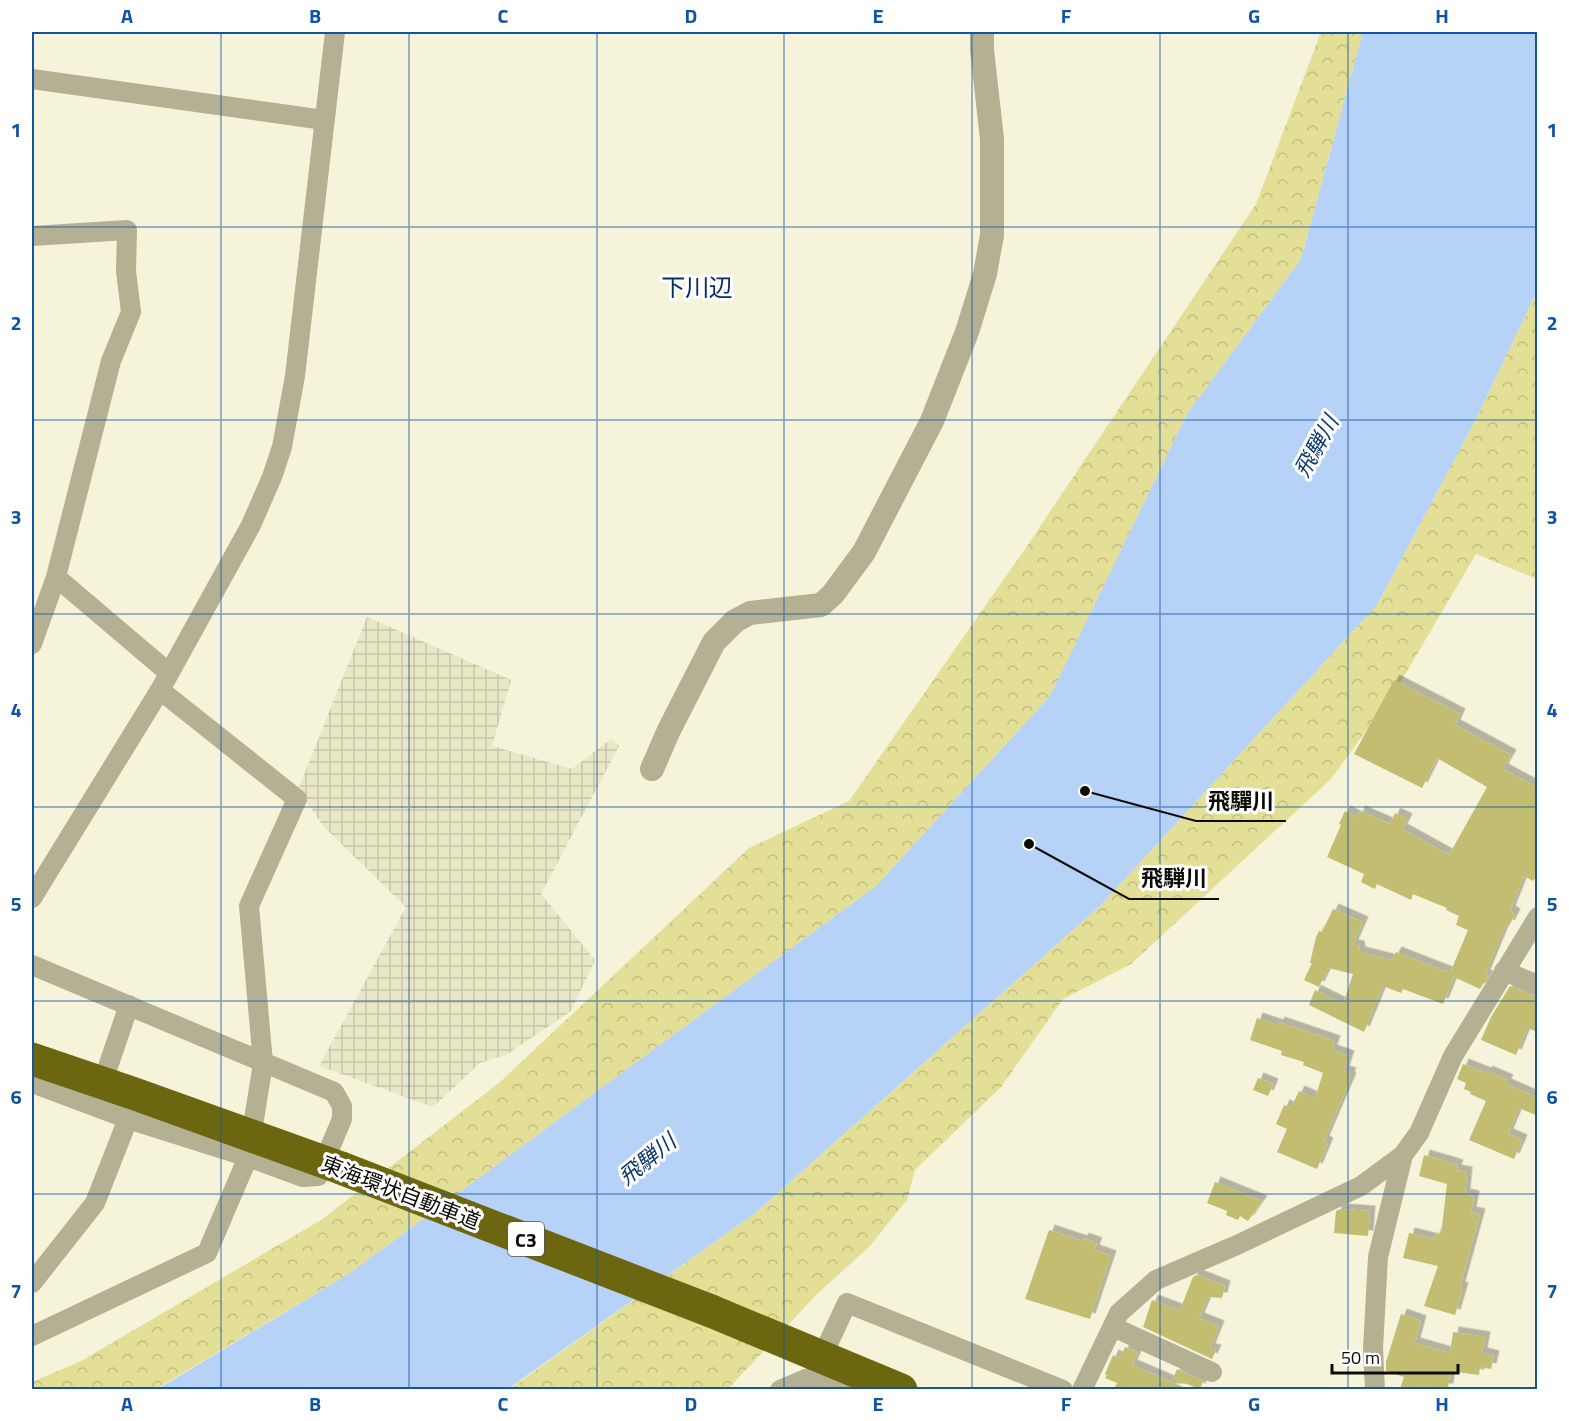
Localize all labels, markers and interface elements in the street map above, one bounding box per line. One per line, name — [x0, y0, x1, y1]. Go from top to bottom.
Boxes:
text: A — [121, 0, 133, 31]
text: B — [309, 0, 321, 31]
text: C — [498, 0, 509, 31]
text: D — [685, 0, 697, 31]
text: E — [872, 0, 884, 31]
text: F — [1061, 0, 1072, 31]
text: G — [1248, 0, 1260, 31]
text: H — [1435, 0, 1449, 31]
text: 1 — [10, 114, 22, 145]
text: 1 — [1546, 114, 1558, 145]
district label: 下川辺 — [661, 269, 733, 305]
text: 2 — [10, 307, 22, 338]
text: 2 — [1546, 307, 1558, 338]
water label: 飛騨川 — [1285, 407, 1348, 483]
text: 3 — [10, 501, 22, 532]
text: 3 — [1546, 501, 1558, 532]
text: 4 — [10, 694, 22, 725]
text: 4 — [1546, 694, 1558, 725]
callout: 飛驒川 — [1196, 781, 1286, 821]
text: 飛驒川 — [1208, 784, 1274, 818]
callout: 飛騨川 — [1129, 859, 1219, 899]
text: 飛騨川 — [1141, 861, 1207, 895]
text: 5 — [10, 888, 22, 919]
text: 5 — [1546, 888, 1558, 919]
text: 6 — [10, 1081, 22, 1112]
text: 6 — [1546, 1081, 1558, 1112]
water label: 飛騨川 — [611, 1124, 685, 1193]
street label: 東海環状自動車道 — [317, 1147, 485, 1237]
road number: C3 — [508, 1222, 544, 1256]
text: 7 — [10, 1275, 22, 1306]
text: 7 — [1546, 1275, 1558, 1306]
scale bar — [1332, 1337, 1458, 1375]
text: 50 m — [1341, 1344, 1380, 1371]
text: A — [121, 1388, 133, 1419]
text: B — [309, 1388, 321, 1419]
text: C — [498, 1388, 509, 1419]
text: D — [685, 1388, 697, 1419]
text: E — [872, 1388, 884, 1419]
text: F — [1061, 1388, 1072, 1419]
text: G — [1248, 1388, 1260, 1419]
text: H — [1435, 1388, 1449, 1419]

